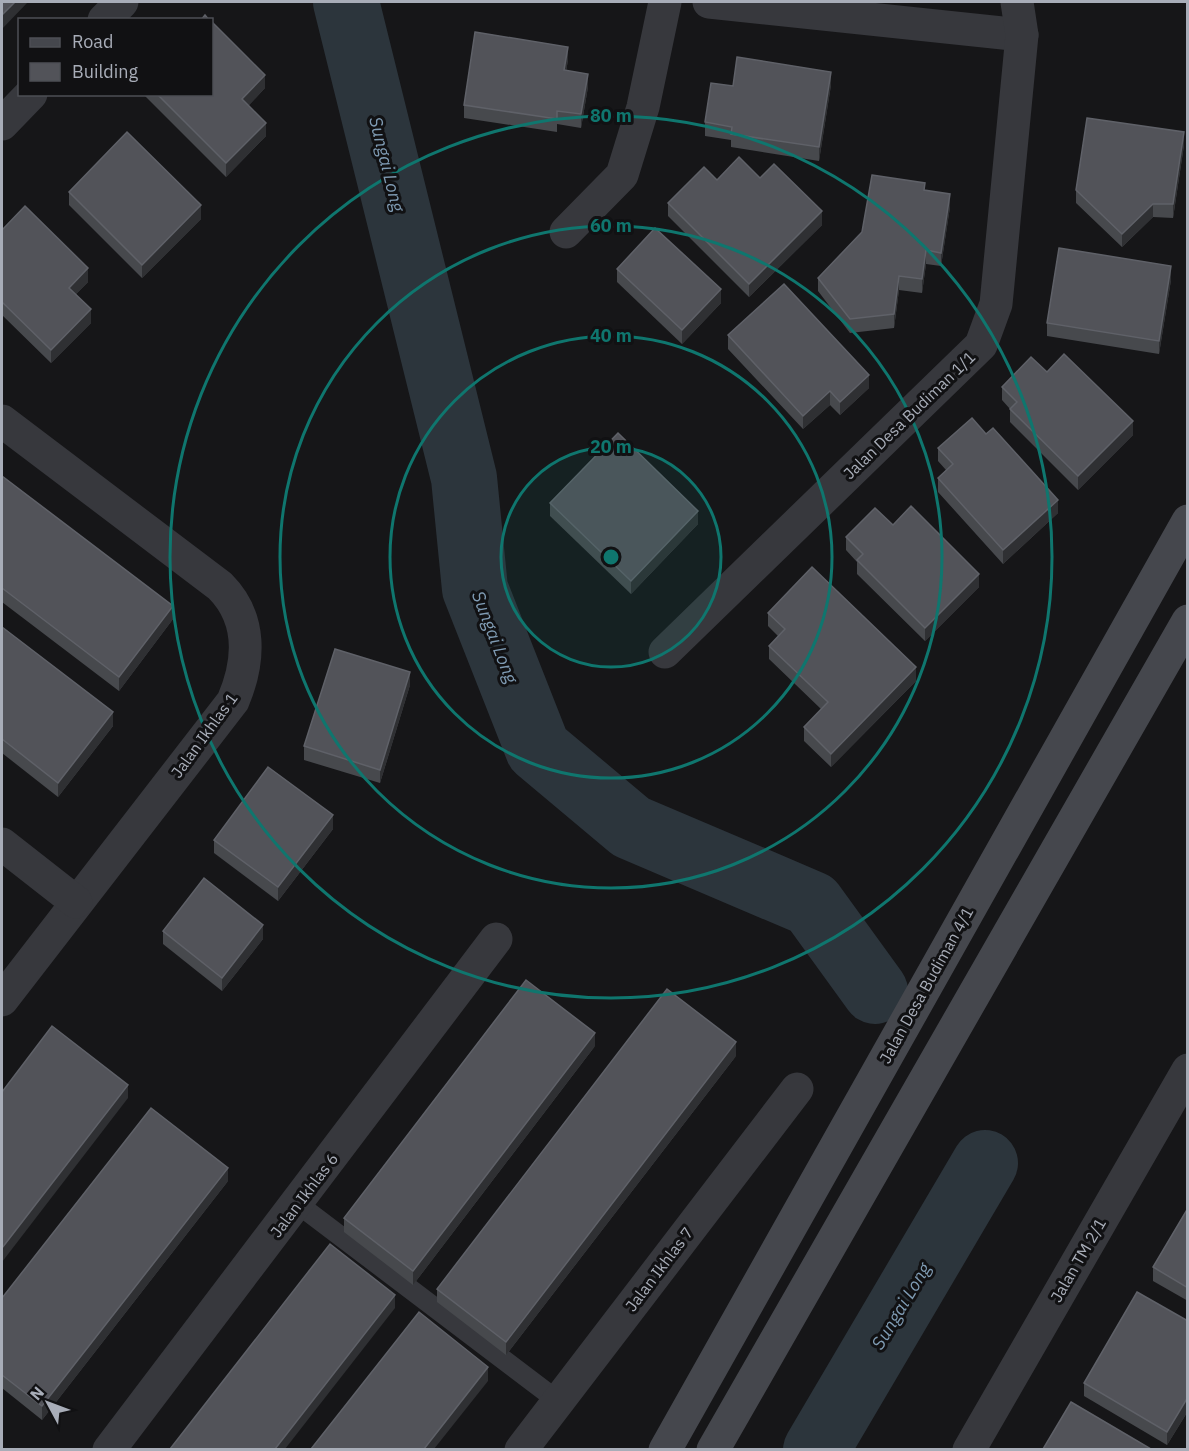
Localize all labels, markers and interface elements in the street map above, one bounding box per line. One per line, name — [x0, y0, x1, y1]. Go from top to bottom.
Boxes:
legend — [18, 18, 213, 96]
text: Road — [72, 30, 113, 53]
text: Building — [72, 60, 139, 83]
text: 80 m — [590, 104, 632, 127]
water label: Sungai Long — [364, 114, 410, 215]
text: 60 m — [590, 214, 632, 237]
text: 40 m — [590, 324, 632, 347]
street label: Jalan Desa Budiman 1/1 — [839, 347, 979, 483]
text: 20 m — [590, 435, 632, 458]
centre of rings — [601, 547, 621, 567]
water label: Sungai Long — [467, 588, 523, 687]
street label: Jalan Ikhlas 1 — [166, 688, 242, 782]
street label: Jalan Desa Budiman 4/1 — [875, 903, 977, 1067]
street label: Jalan Ikhlas 6 — [266, 1149, 342, 1241]
street label: Jalan TM 2/1 — [1046, 1214, 1110, 1306]
street label: Jalan Ikhlas 7 — [621, 1223, 697, 1315]
water label: Sungai Long — [866, 1258, 936, 1353]
north arrow — [18, 1373, 78, 1433]
text: N — [25, 1382, 48, 1404]

